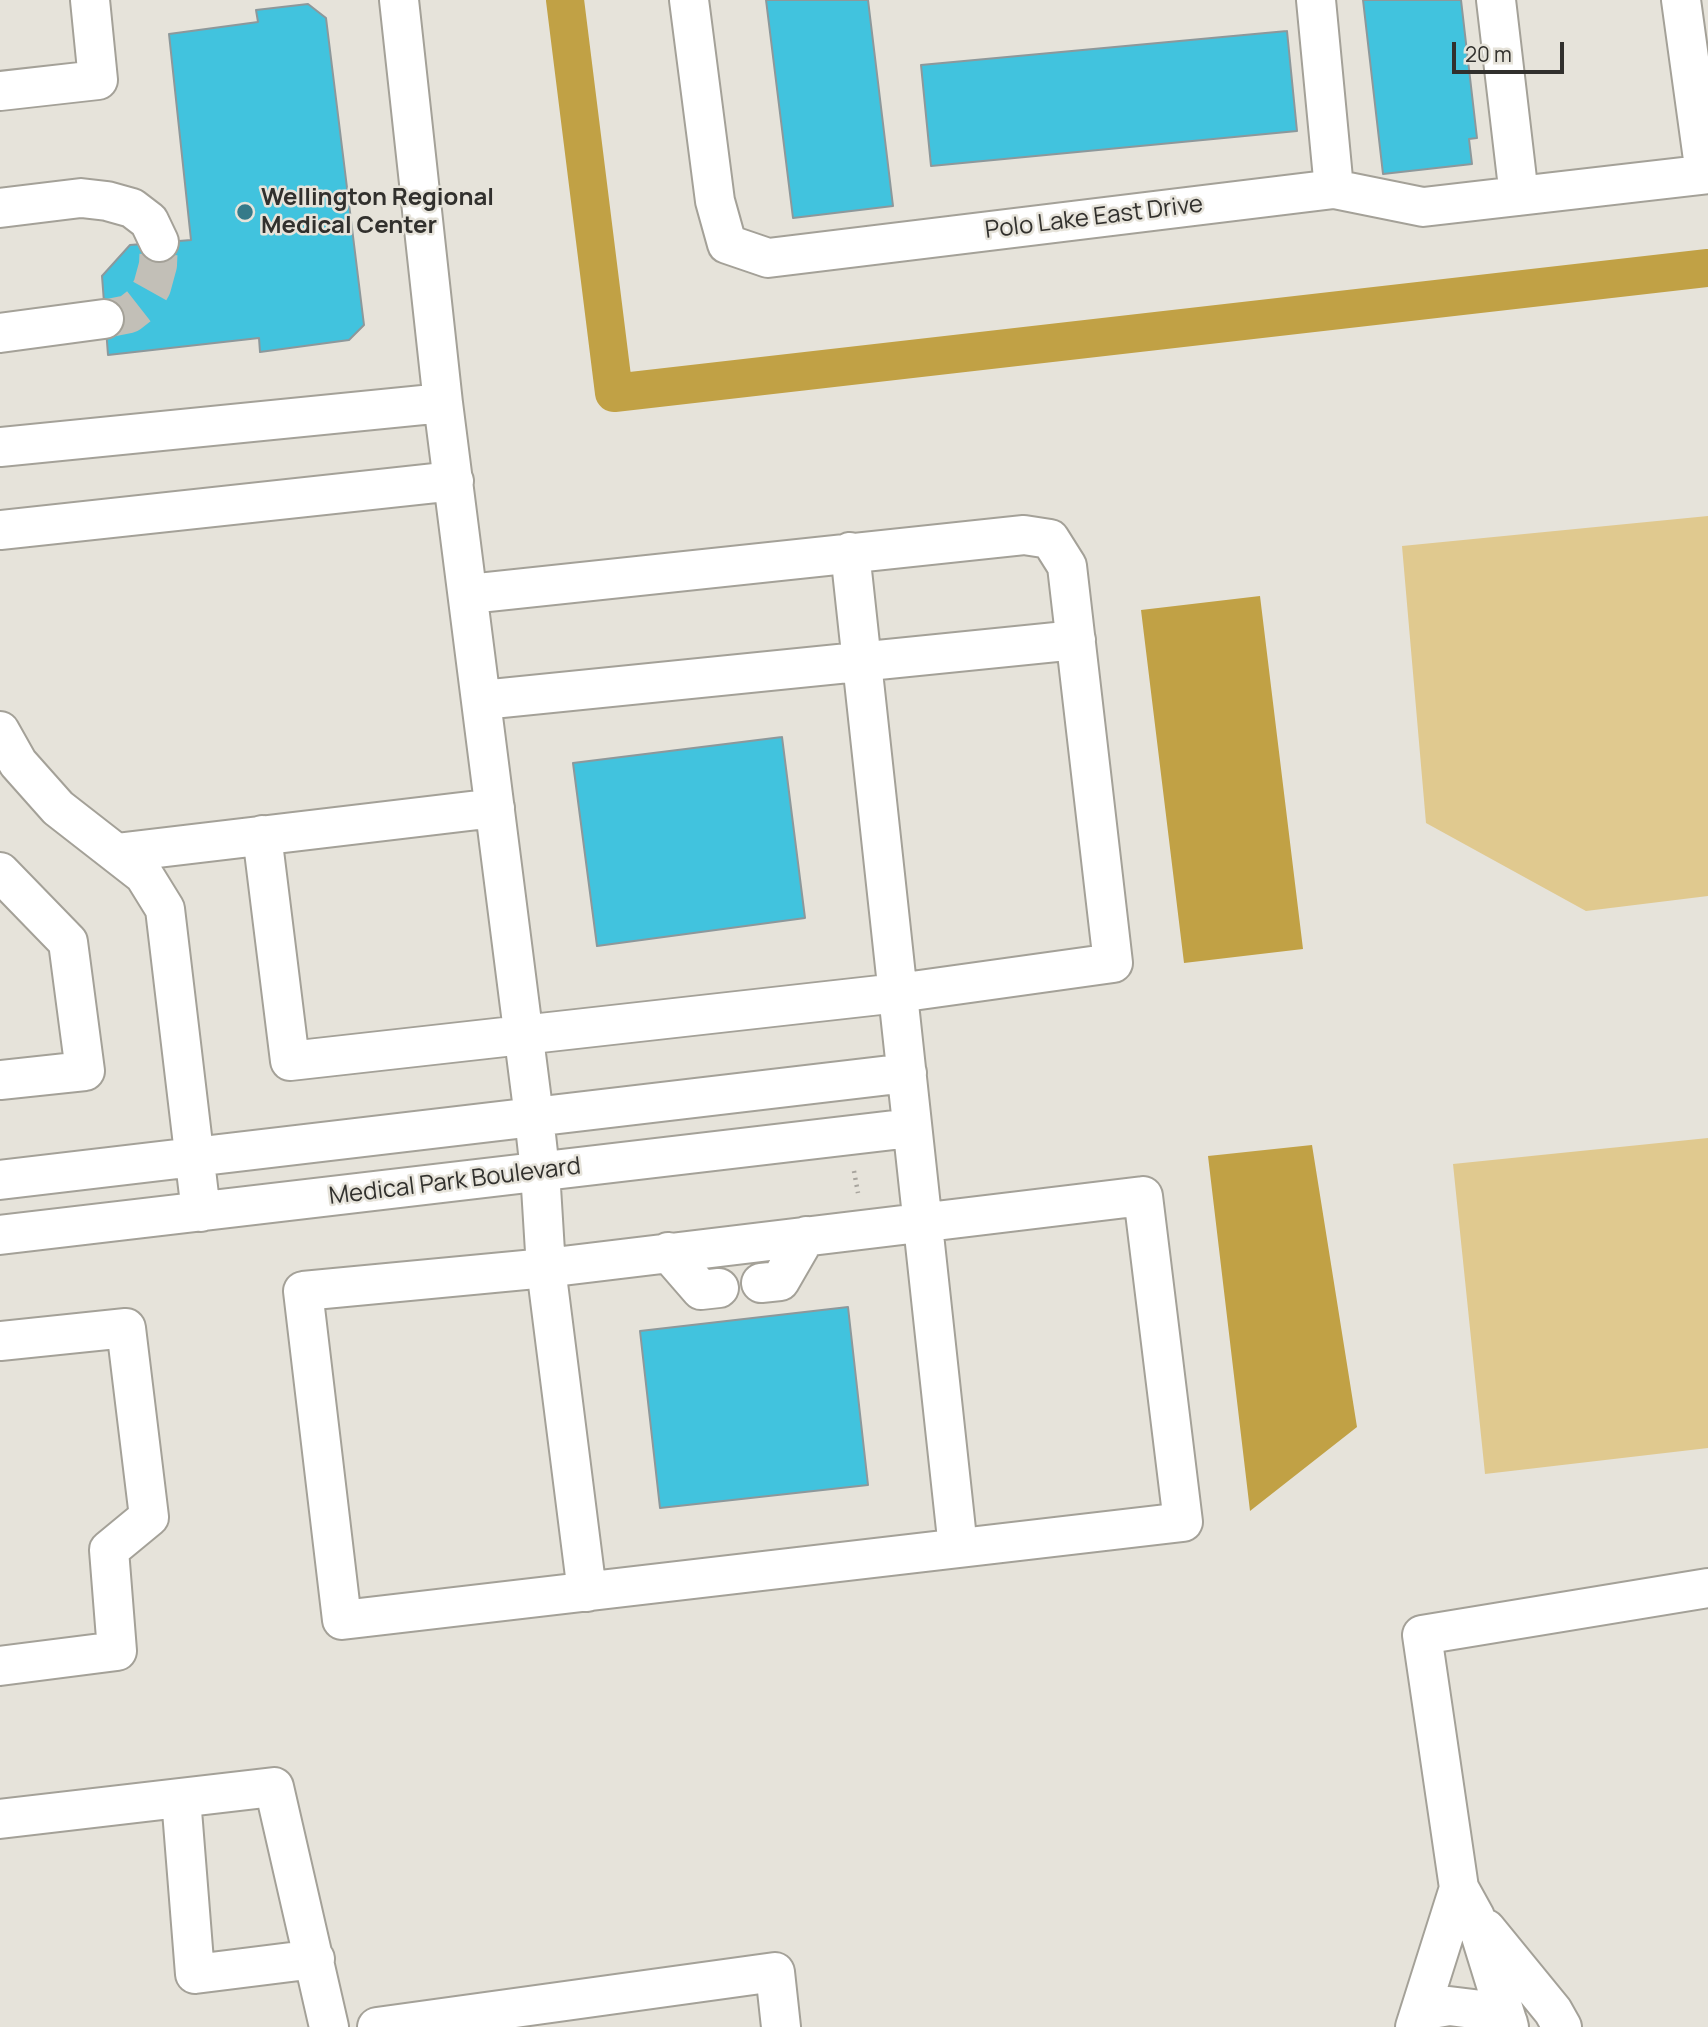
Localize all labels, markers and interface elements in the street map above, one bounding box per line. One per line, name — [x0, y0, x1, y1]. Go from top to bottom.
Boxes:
scale bar — [1456, 28, 1568, 72]
text: 20 m — [1465, 40, 1512, 68]
place label: Wellington Regional Medical Center — [261, 184, 494, 240]
street label: Polo Lake East Drive — [983, 190, 1205, 246]
marker: Wellington Regional Medical Center — [235, 202, 255, 222]
street label: Medical Park Boulevard — [328, 1152, 582, 1212]

